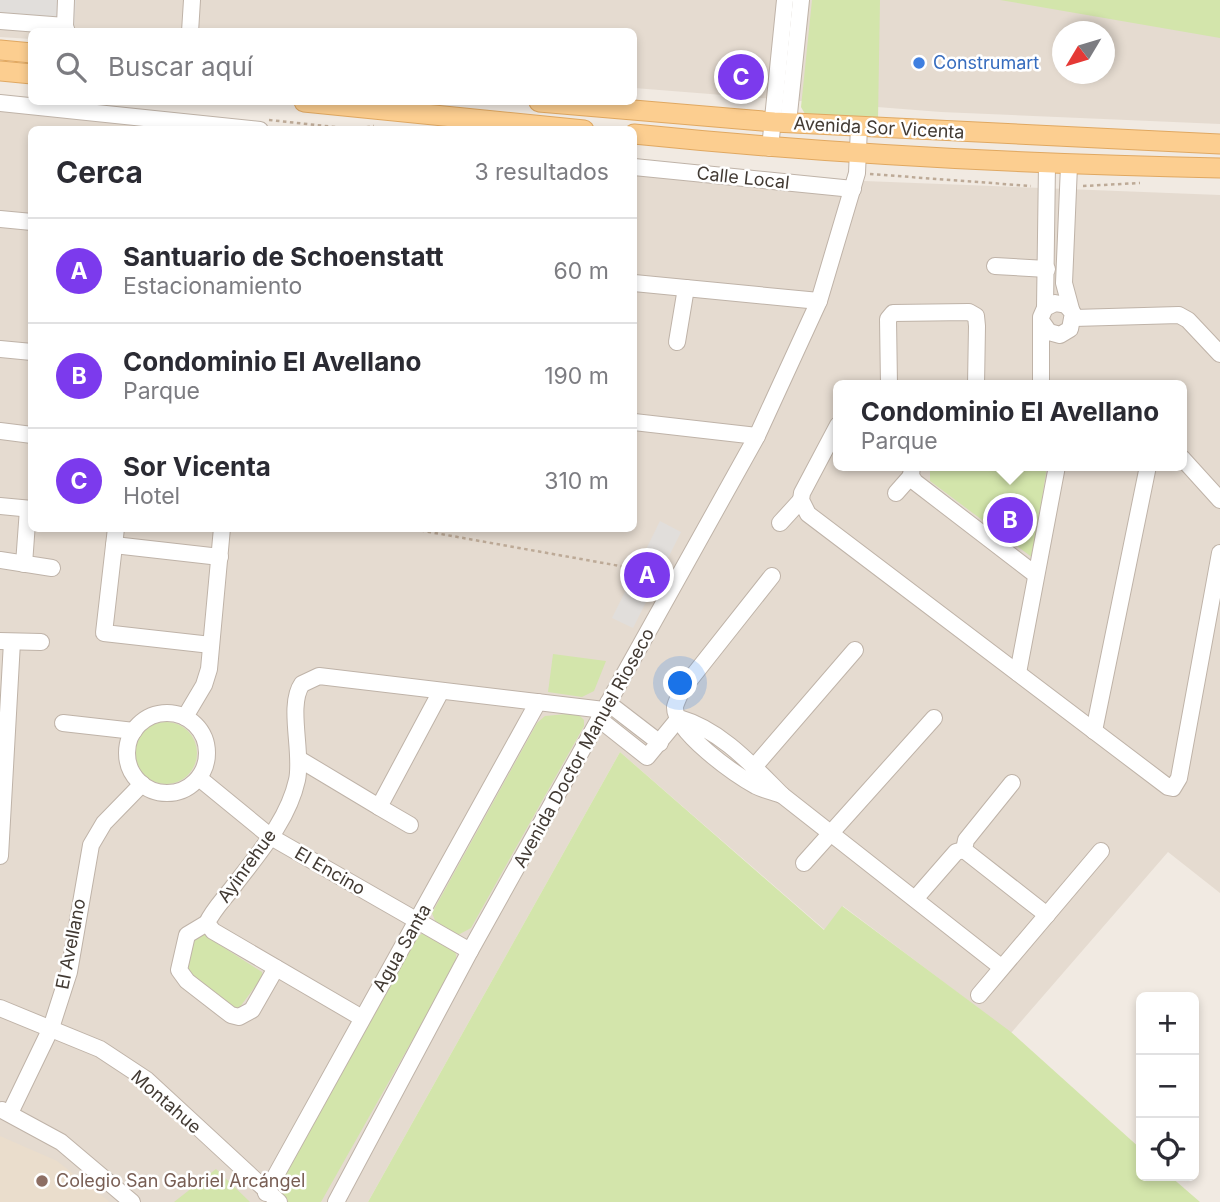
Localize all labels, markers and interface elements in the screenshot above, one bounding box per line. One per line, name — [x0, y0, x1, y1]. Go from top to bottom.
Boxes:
north arrow — [1052, 21, 1115, 84]
search box — [28, 28, 637, 105]
icon: search — [52, 48, 90, 86]
text: Buscar aquí — [108, 51, 253, 82]
pin: C — [718, 51, 764, 103]
place label: Construmart — [933, 52, 1039, 73]
marker: Construmart — [911, 55, 927, 71]
street label: Avenida Sor Vicenta — [793, 113, 965, 142]
text: Cerca — [56, 154, 143, 190]
text: 3 resultados — [474, 158, 609, 186]
street label: Calle Local — [695, 162, 791, 193]
text: Santuario de Schoenstatt — [123, 241, 444, 272]
text: A — [70, 257, 88, 285]
text: 60 m — [554, 257, 609, 285]
text: Estacionamiento — [123, 272, 302, 300]
text: Condominio El Avellano — [123, 346, 421, 377]
text: B — [71, 362, 87, 390]
text: 190 m — [544, 362, 609, 390]
text: Parque — [123, 377, 200, 405]
popup — [833, 380, 1187, 471]
text: Condominio El Avellano — [861, 396, 1159, 427]
text: Parque — [861, 427, 938, 455]
text: Sor Vicenta — [123, 451, 271, 482]
text: C — [70, 467, 88, 495]
text: 310 m — [544, 467, 609, 495]
text: Hotel — [123, 482, 180, 510]
pin: B — [987, 494, 1033, 546]
pin: A — [624, 549, 670, 601]
street label: Avenida Doctor Manuel Rioseco — [509, 624, 658, 871]
your location — [663, 666, 697, 700]
street label: Ayinrehue — [213, 825, 280, 906]
street label: El Encino — [291, 842, 369, 899]
street label: El Avellano — [51, 897, 90, 991]
street label: Agua Santa — [368, 900, 435, 995]
map controls — [1136, 992, 1199, 1181]
button: + — [1136, 992, 1199, 1055]
button: − — [1136, 1055, 1199, 1118]
street label: Montahue — [127, 1066, 206, 1138]
button: locate — [1136, 1118, 1199, 1181]
place label: Colegio San Gabriel Arcángel — [56, 1170, 305, 1191]
marker: Colegio San Gabriel Arcángel — [34, 1173, 50, 1189]

